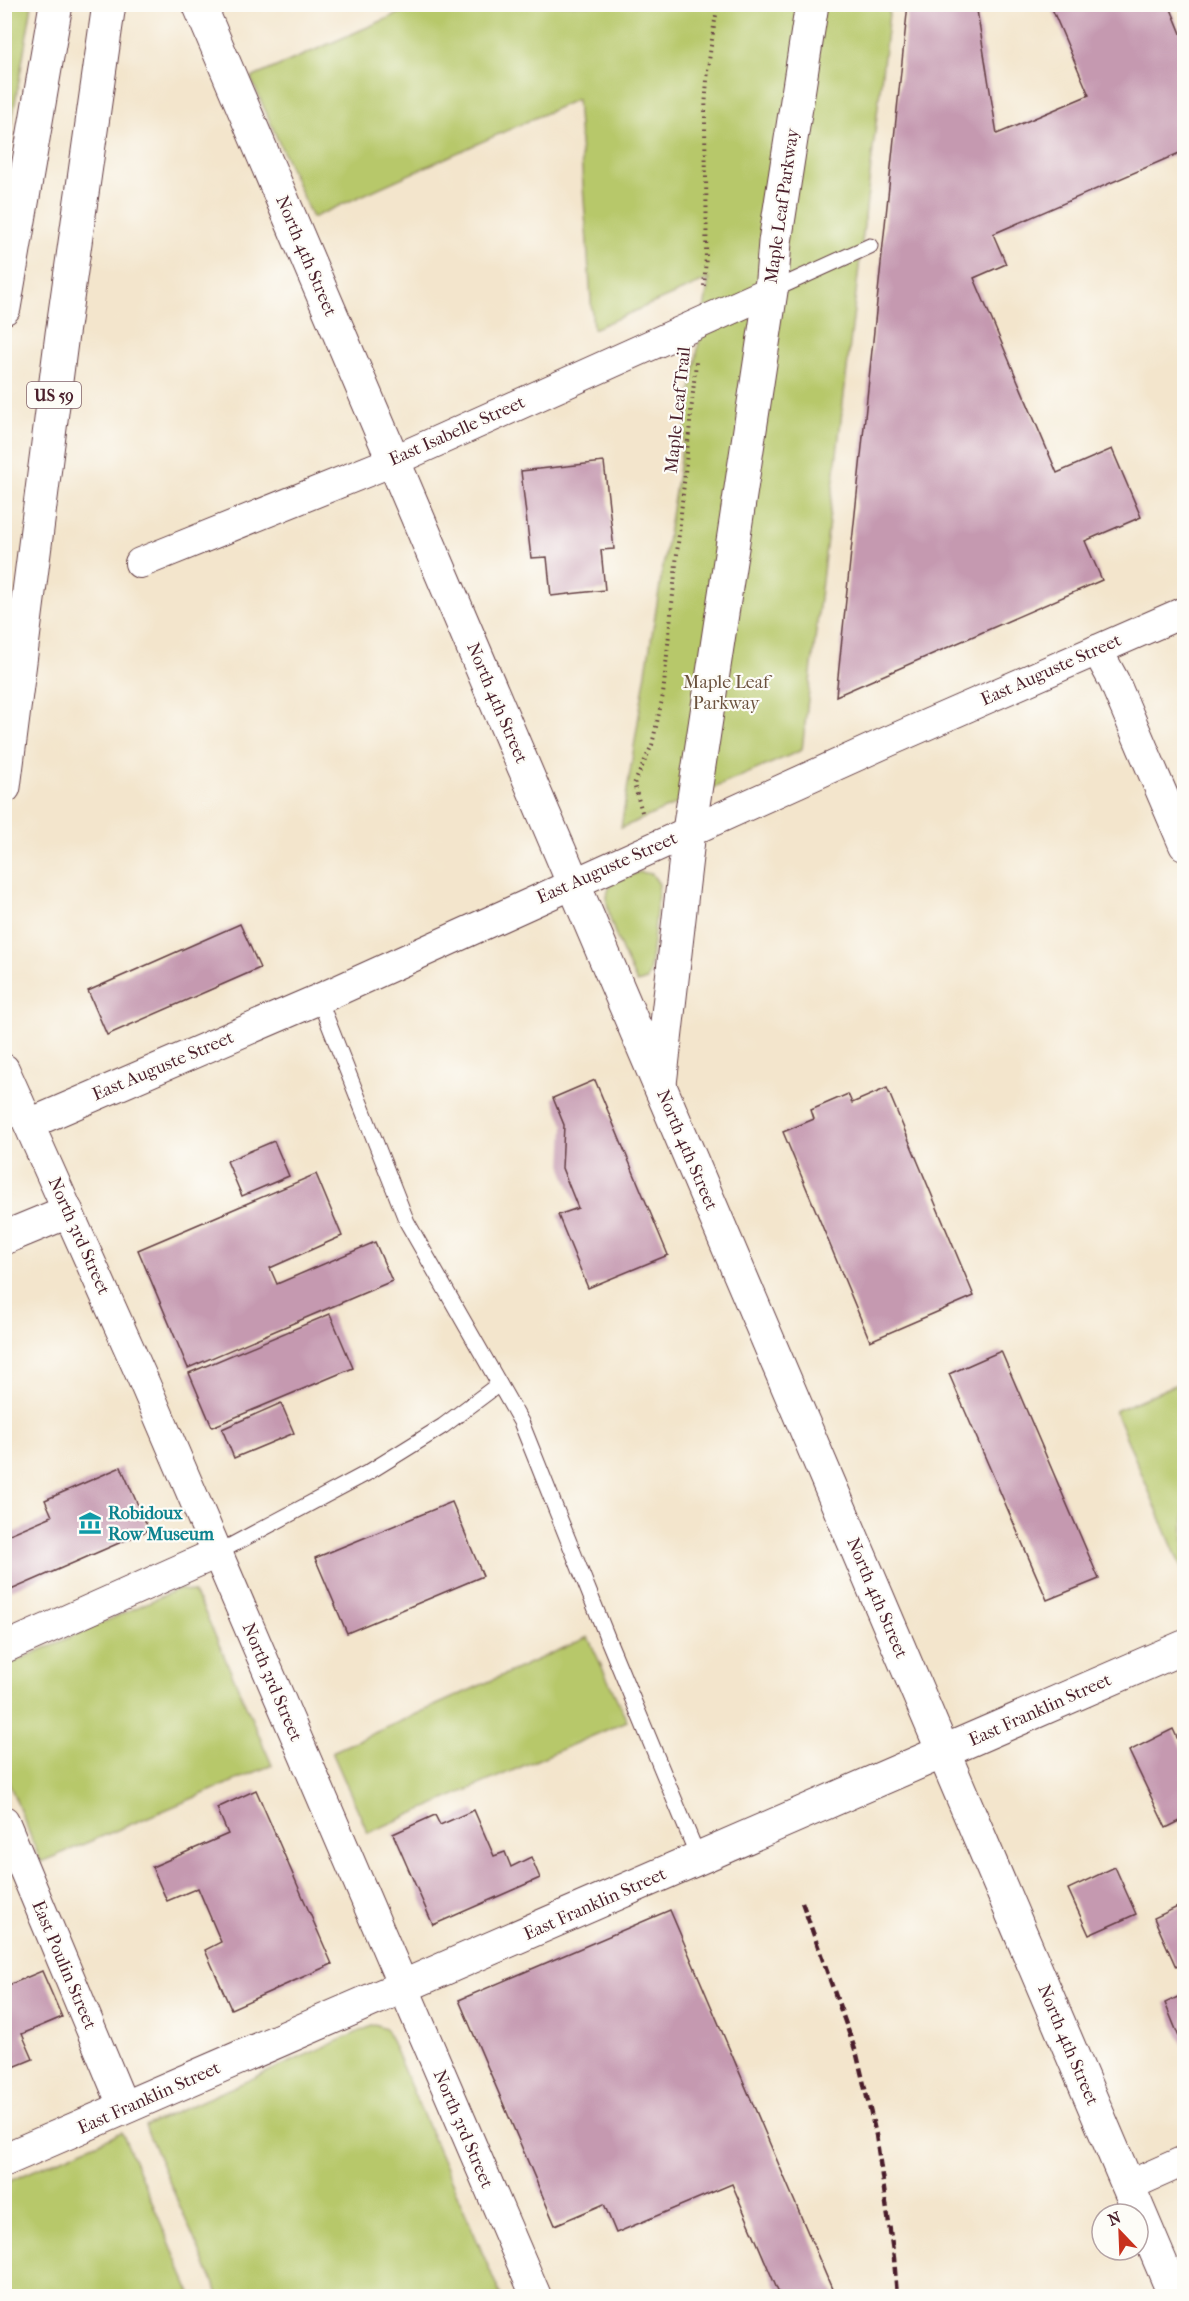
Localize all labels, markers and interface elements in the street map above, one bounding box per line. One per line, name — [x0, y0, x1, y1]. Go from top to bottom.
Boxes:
street label: Maple Leaf Parkway — [761, 126, 803, 285]
street label: North 4th Street — [271, 193, 341, 320]
street label: Maple Leaf Trail — [661, 346, 695, 474]
road number: US 59 — [27, 382, 81, 408]
street label: East Isabelle Street — [386, 391, 529, 470]
street label: East Auguste Street — [978, 629, 1125, 710]
street label: North 4th Street — [462, 640, 532, 767]
park label: Maple Leaf Parkway — [683, 672, 773, 714]
street label: East Auguste Street — [534, 827, 681, 908]
street label: East Auguste Street — [89, 1027, 237, 1105]
street label: North 4th Street — [652, 1087, 722, 1214]
street label: North 3rd Street — [44, 1174, 115, 1299]
place label: Robidoux Row Museum — [108, 1503, 215, 1545]
museum icon: Robidoux Row Museum — [77, 1510, 103, 1536]
street label: North 4th Street — [842, 1535, 912, 1662]
street label: North 3rd Street — [238, 1620, 307, 1745]
street label: East Franklin Street — [966, 1669, 1115, 1751]
street label: East Franklin Street — [521, 1863, 670, 1945]
street label: East Poulin Street — [27, 1897, 101, 2033]
street label: North 4th Street — [1033, 1982, 1103, 2109]
street label: East Franklin Street — [75, 2057, 224, 2139]
street label: North 3rd Street — [429, 2067, 498, 2192]
north arrow — [1090, 2202, 1150, 2262]
text: N — [1105, 2207, 1124, 2230]

